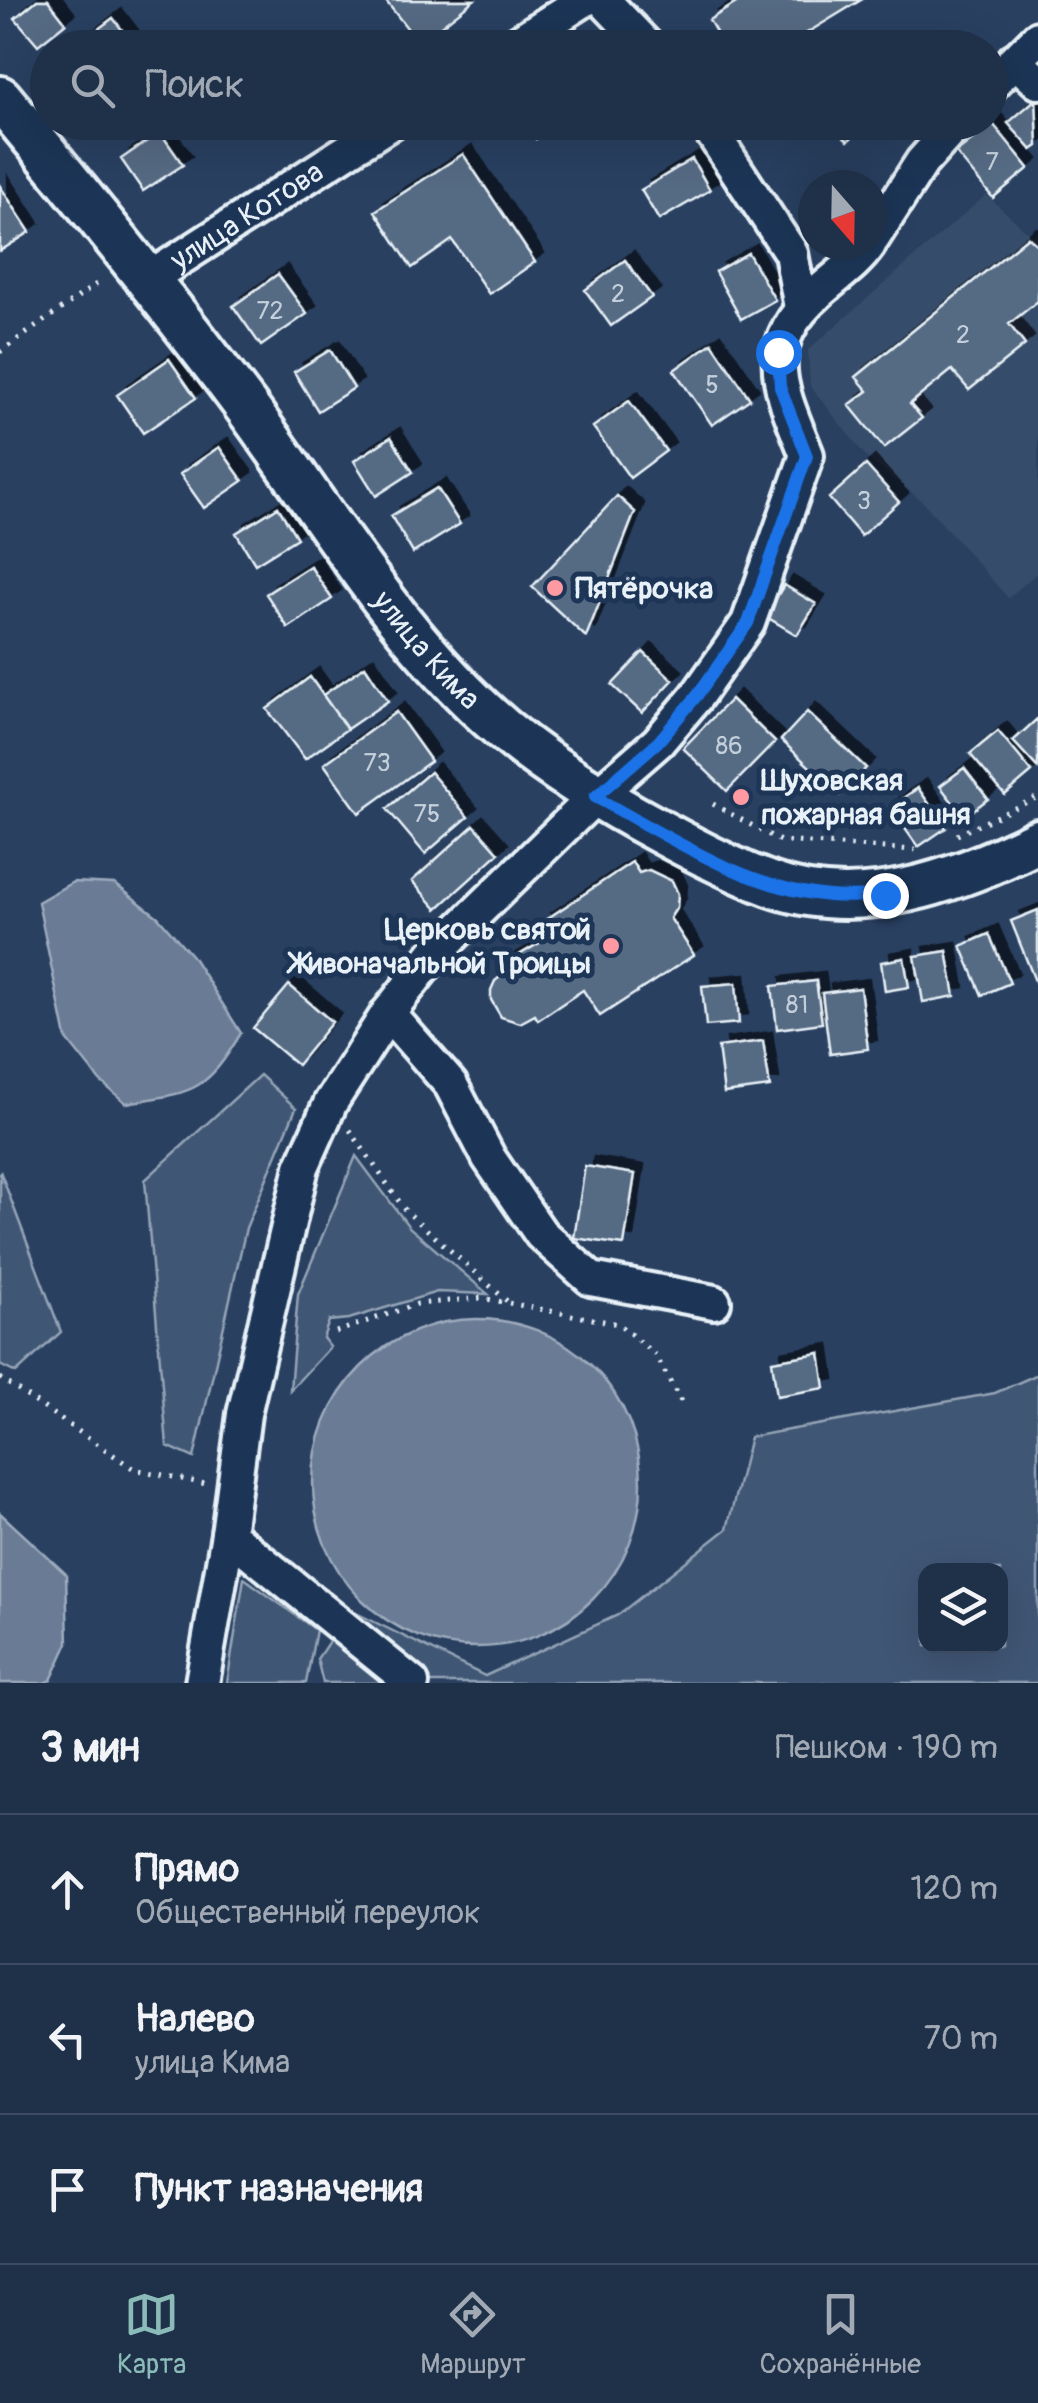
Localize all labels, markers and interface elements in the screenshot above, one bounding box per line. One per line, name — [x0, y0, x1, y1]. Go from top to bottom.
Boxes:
search box — [30, 30, 1008, 140]
icon: search — [65, 58, 120, 113]
text: Поиск — [145, 61, 244, 109]
house number: 7 — [985, 147, 999, 178]
street label: улица Котова — [163, 153, 330, 279]
north arrow — [798, 170, 888, 260]
house number: 2 — [611, 279, 625, 310]
house number: 72 — [256, 296, 284, 327]
house number: 2 — [956, 320, 970, 351]
route start — [756, 330, 802, 376]
house number: 5 — [705, 370, 719, 401]
house number: 3 — [857, 486, 871, 517]
place label: Пятёрочка — [575, 570, 713, 607]
marker: Пятёрочка — [544, 577, 566, 599]
street label: улица Кима — [364, 583, 488, 718]
house number: 86 — [715, 731, 743, 762]
house number: 73 — [363, 748, 391, 779]
place label: Шуховская пожарная башня — [760, 762, 971, 833]
marker: Шуховская пожарная башня — [730, 786, 752, 808]
house number: 75 — [414, 799, 440, 830]
route end — [863, 873, 909, 919]
place label: Церковь святой Живоначальной Троицы — [286, 911, 591, 982]
marker: Церковь святой Живоначальной Троицы — [600, 935, 622, 957]
house number: 81 — [786, 990, 808, 1021]
map controls — [918, 1563, 1008, 1653]
button: layers — [918, 1563, 1008, 1653]
text: 3 мин — [40, 1722, 140, 1774]
text: Пешком · 190 m — [775, 1728, 998, 1768]
text: Прямо — [135, 1845, 239, 1893]
icon: ahead — [40, 1862, 95, 1917]
text: 120 m — [910, 1869, 998, 1909]
text: Общественный переулок — [135, 1893, 480, 1933]
text: Налево — [135, 1995, 255, 2043]
icon: left — [40, 2012, 95, 2067]
text: 70 m — [924, 2019, 998, 2059]
text: улица Кима — [135, 2043, 290, 2083]
icon: arrive — [40, 2162, 95, 2217]
text: Пункт назначения — [135, 2165, 423, 2213]
tab: Карта — [117, 2287, 186, 2382]
tab: Маршрут — [420, 2287, 526, 2382]
tab: Сохранённые — [760, 2287, 921, 2382]

